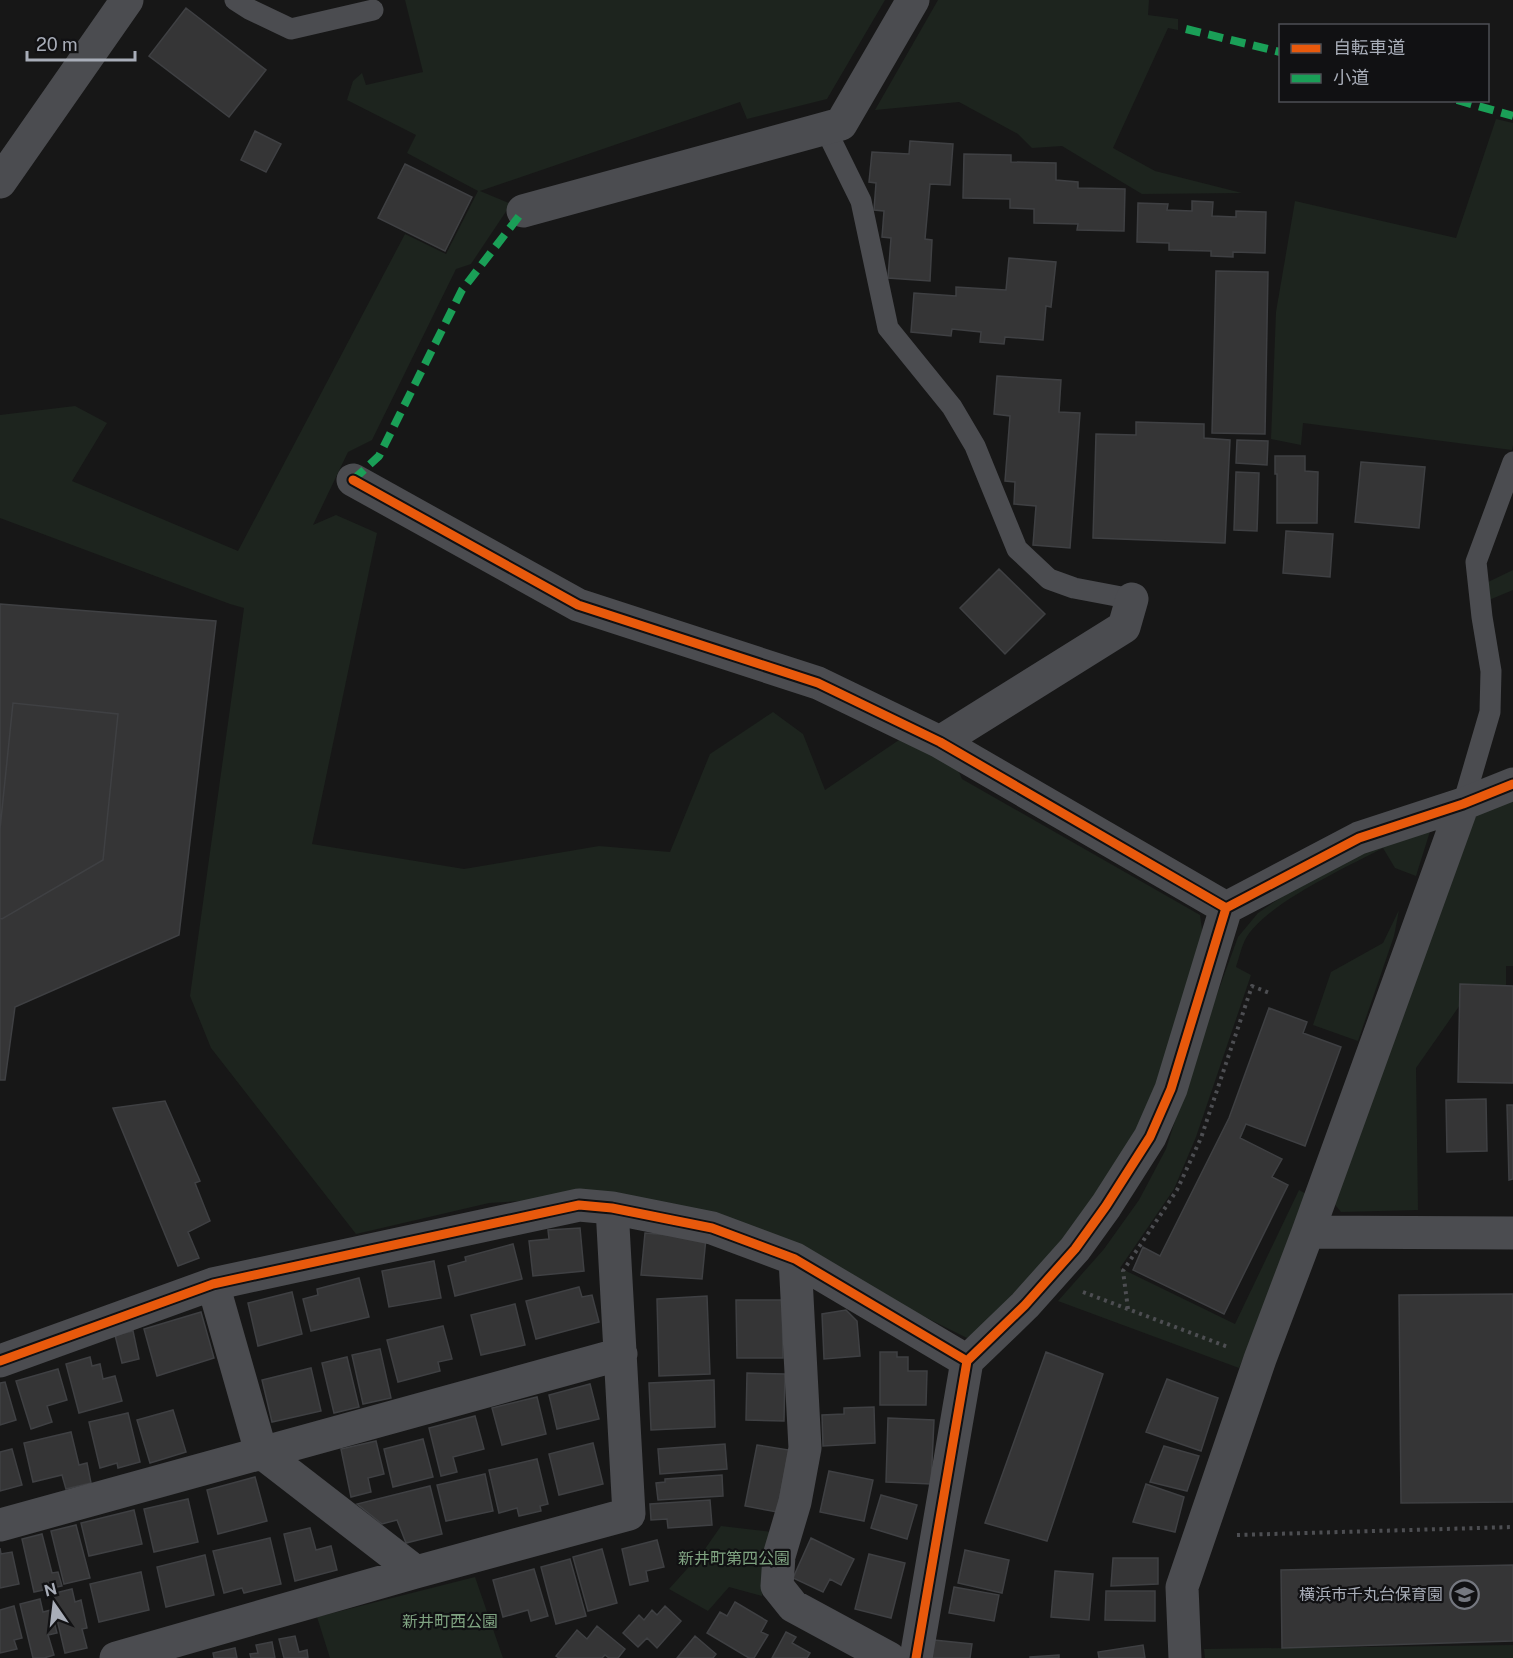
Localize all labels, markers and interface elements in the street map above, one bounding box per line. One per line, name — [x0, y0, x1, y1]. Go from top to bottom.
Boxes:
scale bar — [27, 24, 135, 62]
legend — [1279, 24, 1489, 102]
text: 20 m — [36, 34, 78, 55]
text: 自転車道 — [1333, 37, 1405, 58]
text: 小道 — [1333, 67, 1369, 88]
park label: 新井町第四公園 — [678, 1549, 790, 1568]
north arrow — [24, 1574, 84, 1634]
school or university icon: 横浜市千丸台保育園 — [1448, 1578, 1480, 1610]
text: N — [42, 1579, 59, 1601]
place label: 横浜市千丸台保育園 — [1299, 1585, 1443, 1604]
park label: 新井町西公園 — [402, 1612, 498, 1631]

